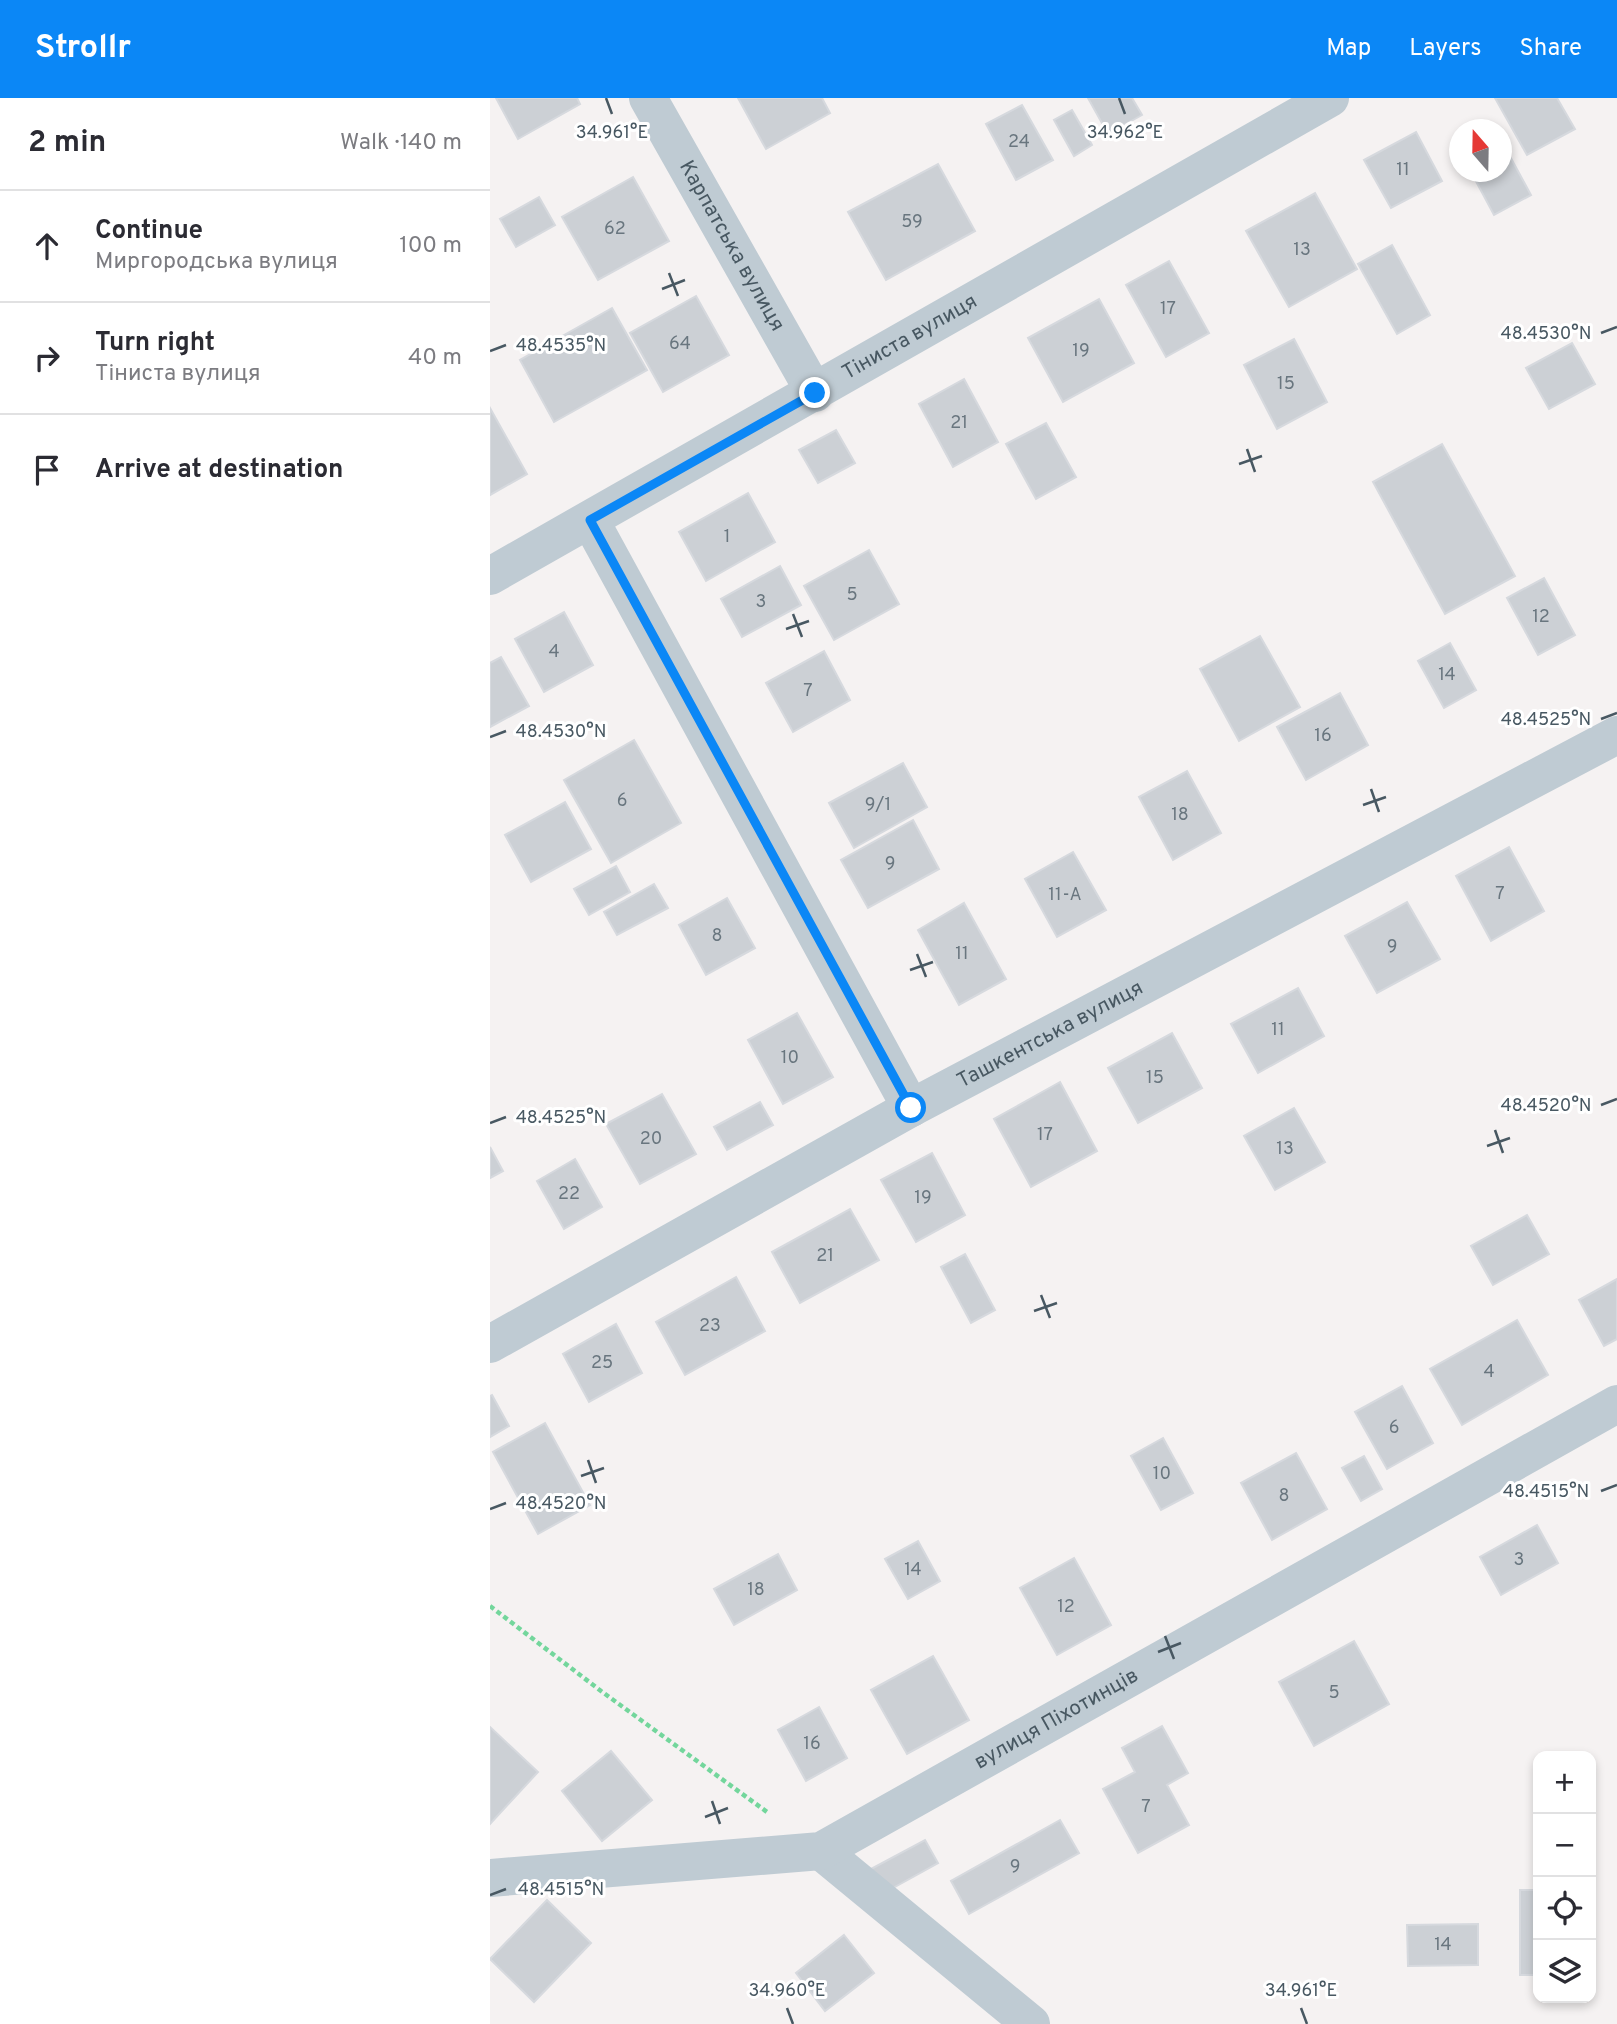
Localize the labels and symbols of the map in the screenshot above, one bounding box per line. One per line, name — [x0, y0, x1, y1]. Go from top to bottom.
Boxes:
north arrow — [1449, 119, 1512, 182]
text: 34.961°E — [576, 122, 648, 145]
text: 34.962°E — [1087, 122, 1163, 145]
house number: 24 — [1008, 131, 1030, 154]
street label: Карпатська вулиця — [673, 156, 791, 336]
house number: 11 — [1396, 159, 1410, 182]
house number: 59 — [901, 211, 923, 234]
house number: 62 — [604, 218, 626, 241]
house number: 13 — [1293, 239, 1311, 262]
street label: Тіниста вулиця — [837, 288, 982, 386]
house number: 17 — [1160, 298, 1176, 321]
text: 48.4530°N — [1501, 323, 1591, 346]
house number: 64 — [669, 333, 691, 356]
text: 48.4535°N — [516, 335, 606, 358]
house number: 19 — [1072, 340, 1090, 363]
house number: 15 — [1277, 373, 1295, 396]
route end — [799, 377, 830, 408]
house number: 21 — [950, 412, 968, 435]
house number: 1 — [724, 526, 730, 549]
house number: 5 — [846, 584, 858, 607]
house number: 3 — [756, 591, 766, 614]
house number: 12 — [1532, 606, 1550, 629]
house number: 4 — [548, 641, 560, 664]
house number: 14 — [1438, 664, 1456, 687]
house number: 7 — [803, 680, 813, 703]
text: 48.4525°N — [1501, 709, 1591, 732]
text: 48.4530°N — [516, 721, 606, 744]
house number: 16 — [1314, 725, 1332, 748]
house number: 6 — [617, 790, 627, 813]
house number: 9/1 — [865, 794, 891, 817]
house number: 18 — [1171, 804, 1189, 827]
house number: 9 — [885, 853, 895, 876]
house number: 7 — [1495, 883, 1505, 906]
house number: 11-А — [1048, 884, 1082, 907]
house number: 8 — [712, 925, 723, 948]
house number: 9 — [1387, 936, 1397, 959]
house number: 11 — [955, 943, 969, 966]
street label: Ташкентська вулиця — [953, 974, 1148, 1095]
house number: 11 — [1271, 1019, 1285, 1042]
house number: 10 — [781, 1047, 799, 1070]
house number: 15 — [1146, 1067, 1164, 1090]
route start — [895, 1092, 926, 1123]
text: 48.4520°N — [1500, 1095, 1592, 1118]
text: 48.4525°N — [516, 1107, 606, 1130]
house number: 17 — [1037, 1124, 1053, 1147]
house number: 20 — [640, 1128, 662, 1151]
house number: 13 — [1276, 1138, 1294, 1161]
house number: 22 — [558, 1183, 580, 1206]
house number: 19 — [914, 1187, 932, 1210]
house number: 21 — [816, 1245, 834, 1268]
house number: 23 — [699, 1315, 721, 1338]
house number: 25 — [591, 1352, 613, 1375]
house number: 4 — [1483, 1361, 1495, 1384]
house number: 6 — [1389, 1417, 1399, 1440]
house number: 10 — [1153, 1463, 1171, 1486]
text: 48.4515°N — [1503, 1481, 1589, 1504]
house number: 8 — [1279, 1485, 1290, 1508]
text: 48.4520°N — [515, 1493, 607, 1516]
house number: 3 — [1514, 1549, 1524, 1572]
house number: 14 — [904, 1559, 922, 1582]
house number: 18 — [747, 1579, 765, 1602]
house number: 12 — [1057, 1596, 1075, 1619]
street label: вулиця Піхотинців — [969, 1662, 1143, 1776]
house number: 5 — [1328, 1682, 1340, 1705]
house number: 16 — [803, 1733, 821, 1756]
house number: 7 — [1141, 1796, 1151, 1819]
house number: 9 — [1010, 1856, 1020, 1879]
text: 48.4515°N — [518, 1879, 604, 1902]
house number: 14 — [1434, 1934, 1452, 1957]
text: 34.960°E — [748, 1980, 826, 2003]
text: 34.961°E — [1265, 1980, 1337, 2003]

